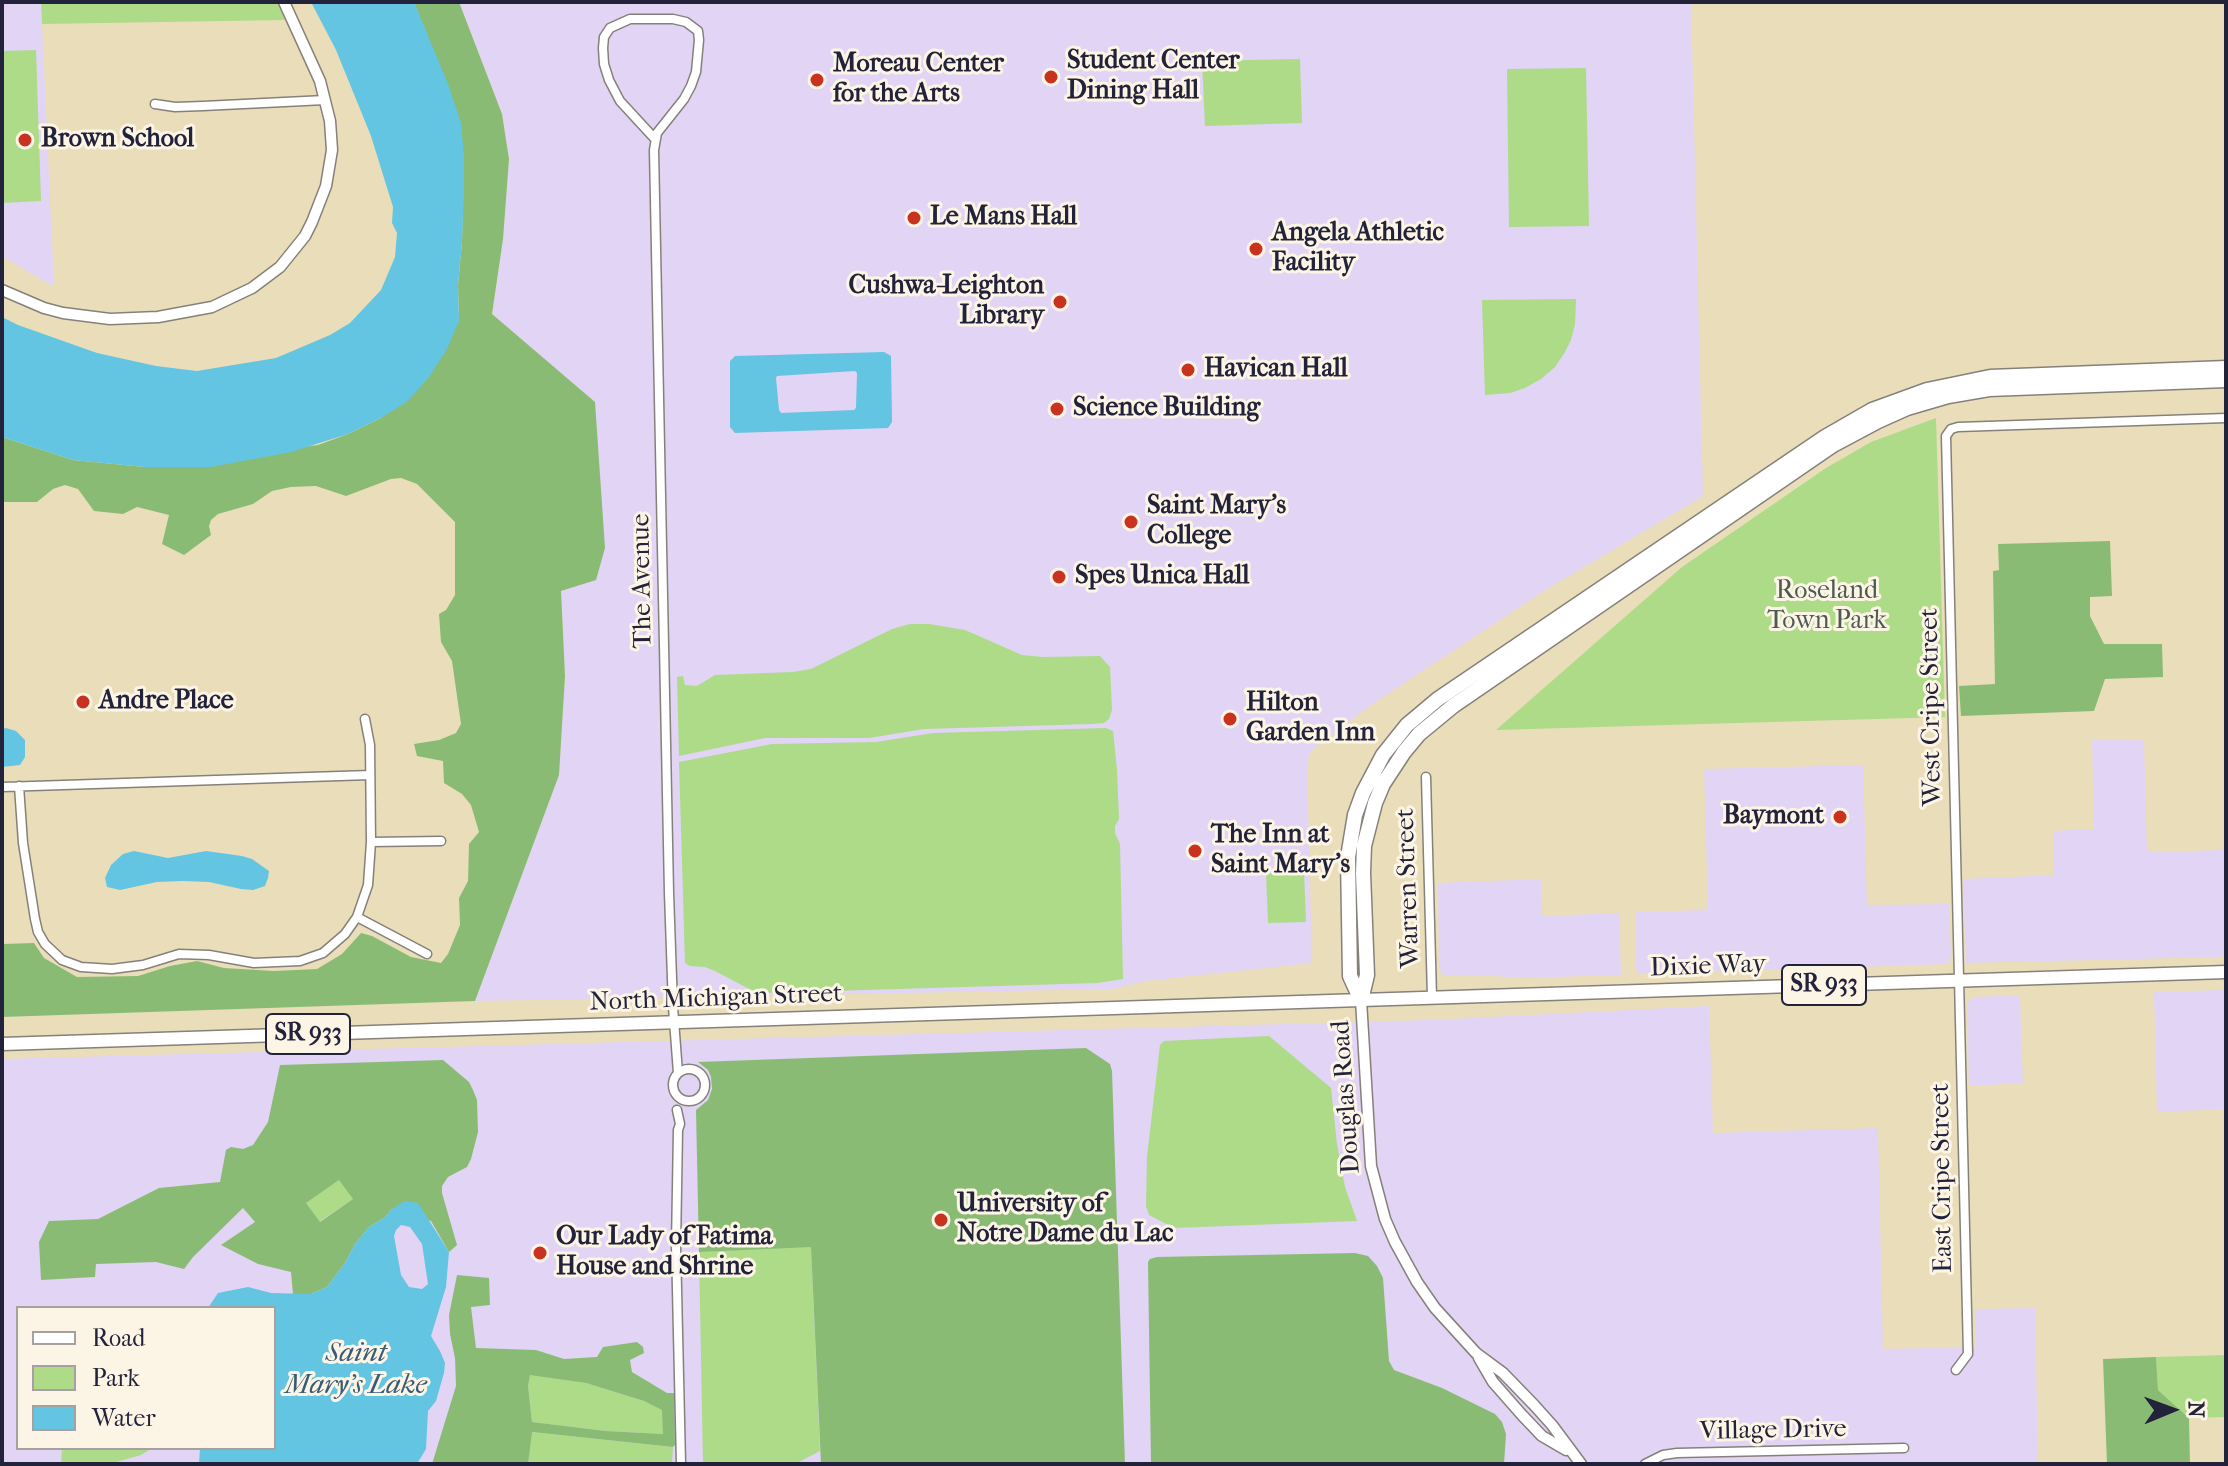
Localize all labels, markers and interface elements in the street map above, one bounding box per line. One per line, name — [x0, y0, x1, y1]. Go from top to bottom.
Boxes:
place label: Student Center Dining Hall — [1067, 46, 1240, 108]
place label: Moreau Center for the Arts — [833, 49, 1004, 110]
marker: Student Center Dining Hall — [1042, 68, 1060, 86]
marker: Moreau Center for the Arts — [808, 71, 826, 89]
place label: Brown School — [41, 124, 194, 156]
marker: Brown School — [16, 131, 34, 149]
place label: Le Mans Hall — [930, 202, 1077, 234]
marker: Le Mans Hall — [905, 209, 923, 227]
place label: Angela Athletic Facility — [1272, 218, 1444, 280]
marker: Angela Athletic Facility — [1247, 240, 1265, 258]
place label: Cushwa-Leighton Library — [849, 271, 1044, 332]
marker: Cushwa-Leighton Library — [1051, 293, 1069, 311]
place label: Havican Hall — [1204, 354, 1348, 386]
marker: Havican Hall — [1179, 361, 1197, 379]
place label: Science Building — [1073, 393, 1260, 425]
marker: Science Building — [1048, 400, 1066, 418]
place label: Saint Mary's College — [1147, 491, 1286, 552]
street label: The Avenue — [626, 513, 660, 649]
marker: Saint Mary's College — [1122, 513, 1140, 531]
place label: Spes Unica Hall — [1075, 561, 1249, 593]
marker: Spes Unica Hall — [1050, 568, 1068, 586]
park label: Roseland Town Park — [1767, 576, 1887, 638]
street label: West Cripe Street — [1915, 608, 1949, 806]
place label: Andre Place — [99, 686, 234, 718]
place label: Hilton Garden Inn — [1246, 688, 1375, 750]
marker: Andre Place — [74, 693, 92, 711]
marker: Hilton Garden Inn — [1221, 710, 1239, 728]
place label: Baymont — [1723, 801, 1824, 833]
street label: Warren Street — [1391, 808, 1427, 968]
marker: Baymont — [1831, 808, 1849, 826]
place label: The Inn at Saint Mary's — [1211, 820, 1350, 882]
marker: The Inn at Saint Mary's — [1186, 842, 1204, 860]
street label: Dixie Way — [1649, 949, 1767, 985]
road number: SR 933 — [1782, 965, 1866, 1005]
street label: North Michigan Street — [589, 979, 843, 1019]
road number: SR 933 — [266, 1014, 350, 1054]
street label: Douglas Road — [1326, 1019, 1368, 1175]
street label: East Cripe Street — [1926, 1083, 1960, 1273]
place label: University of Notre Dame du Lac — [957, 1189, 1173, 1250]
marker: University of Notre Dame du Lac — [932, 1211, 950, 1229]
place label: Our Lady of Fatima House and Shrine — [556, 1222, 773, 1284]
marker: Our Lady of Fatima House and Shrine — [531, 1244, 549, 1262]
legend — [16, 1306, 276, 1450]
text: Road — [92, 1324, 145, 1352]
water label: Saint Mary's Lake — [285, 1337, 427, 1403]
text: Park — [92, 1364, 140, 1392]
north arrow — [2132, 1370, 2212, 1450]
text: N — [2183, 1401, 2209, 1418]
text: Water — [92, 1404, 156, 1432]
street label: Village Drive — [1699, 1414, 1847, 1448]

